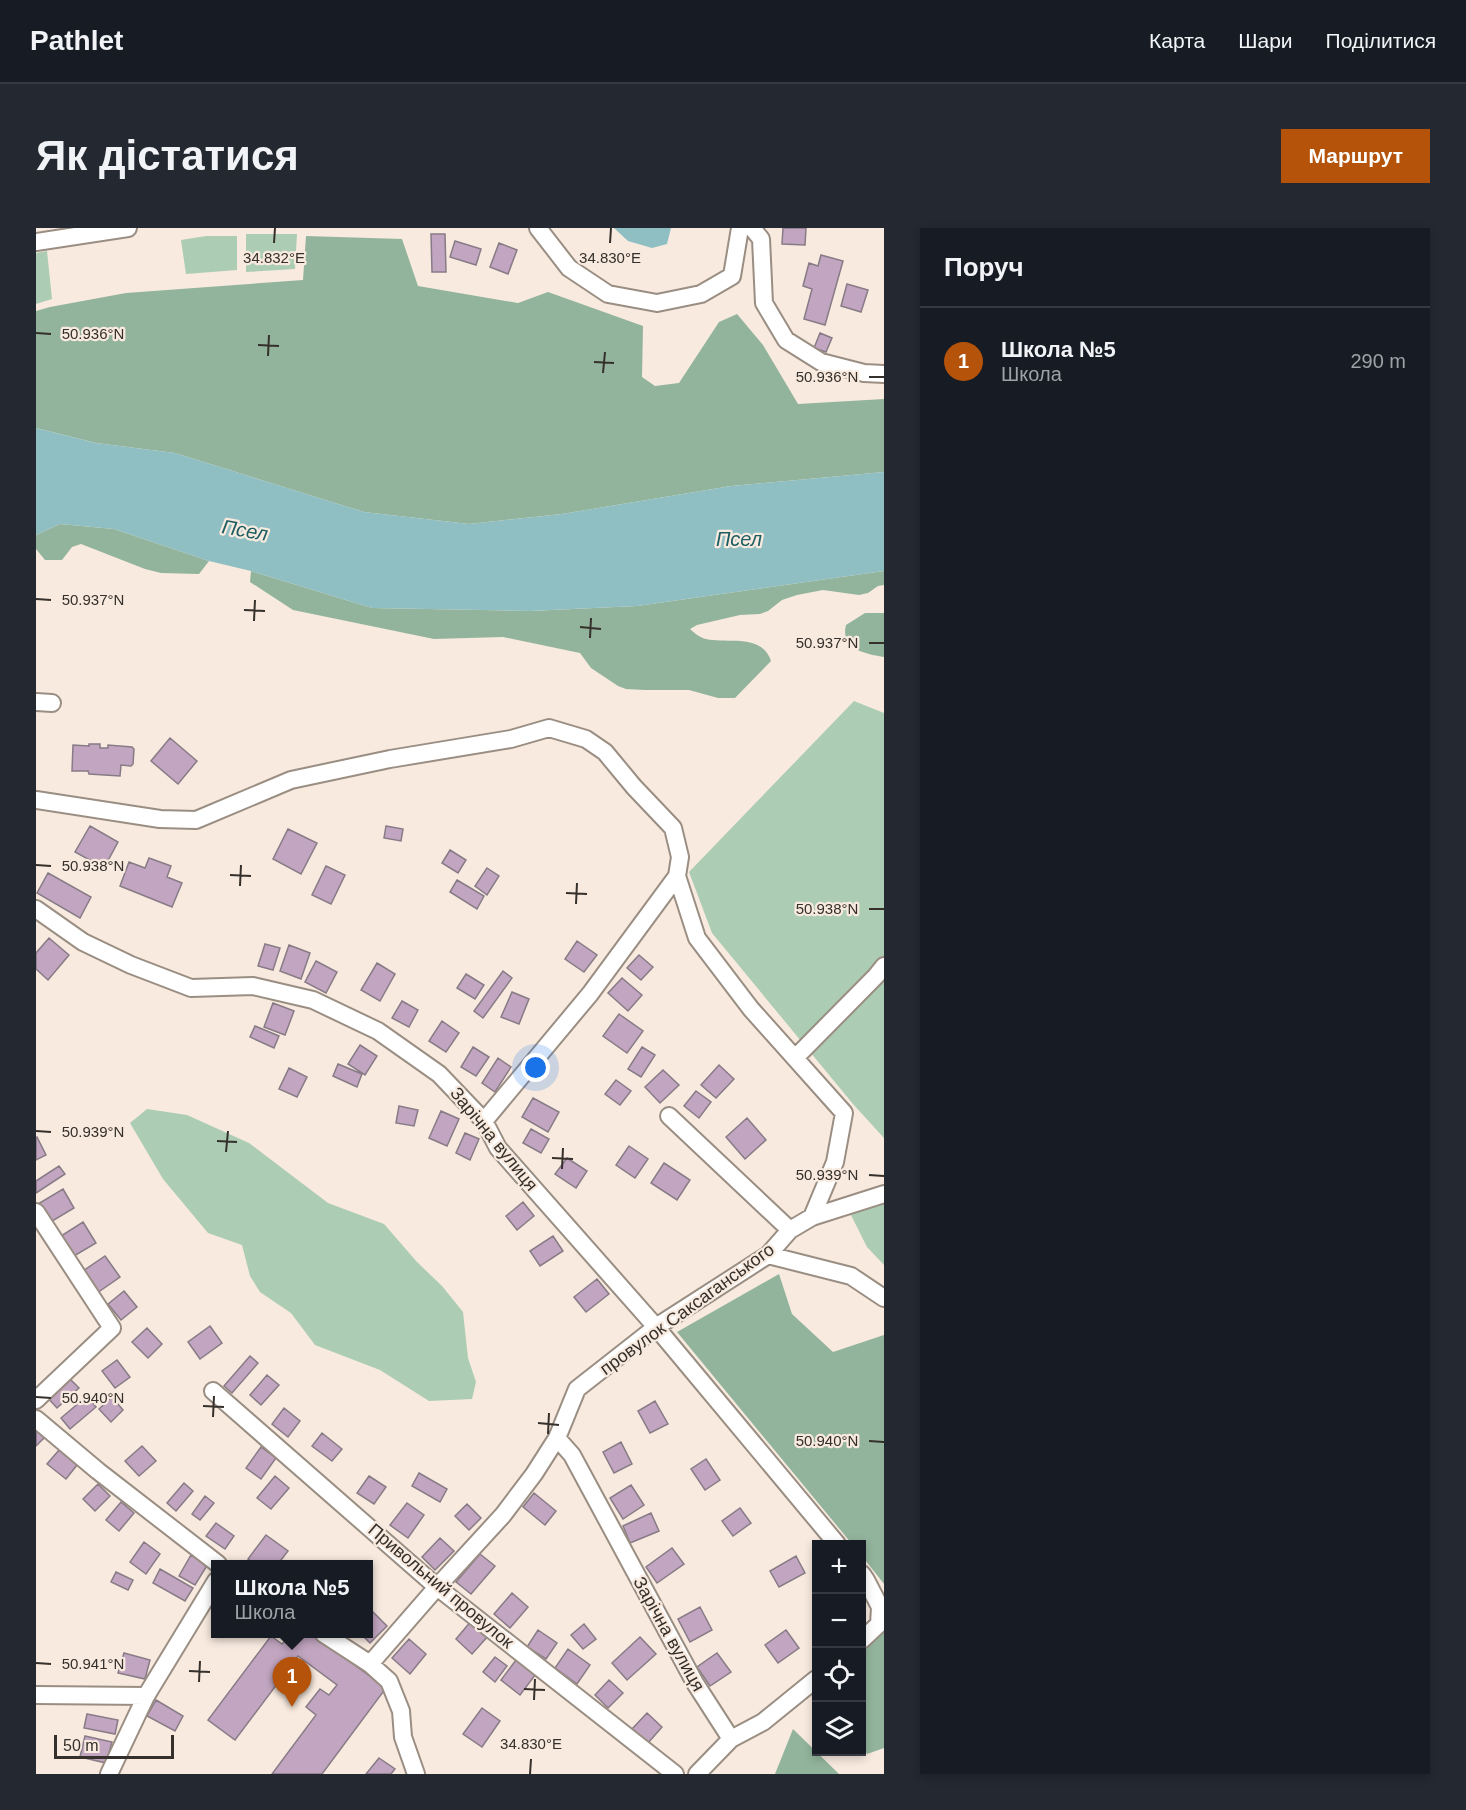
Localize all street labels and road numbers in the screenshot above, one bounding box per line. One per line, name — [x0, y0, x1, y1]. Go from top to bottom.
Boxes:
street label: Зарічна вулиця — [446, 1083, 542, 1195]
street label: провулок Саксаганського — [596, 1239, 778, 1379]
street label: Привольний провулок — [364, 1520, 518, 1653]
street label: Зарічна вулиця — [629, 1573, 709, 1695]

